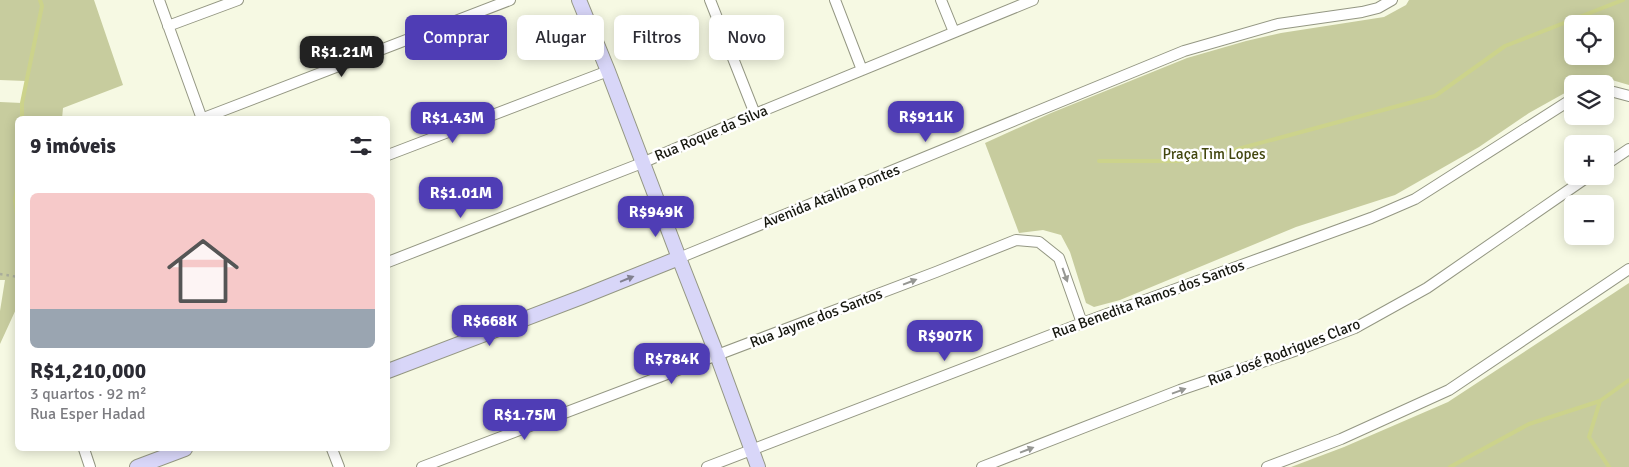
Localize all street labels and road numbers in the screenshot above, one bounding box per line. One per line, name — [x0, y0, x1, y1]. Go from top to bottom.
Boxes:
street label: Rua Roque da Silva — [652, 101, 770, 165]
street label: Avenida Ataliba Pontes — [760, 160, 903, 232]
street label: Rua Benedita Ramos dos Santos — [1049, 256, 1247, 342]
street label: Rua Jayme dos Santos — [747, 284, 885, 352]
street label: Rua José Rodrigues Claro — [1205, 315, 1363, 389]

